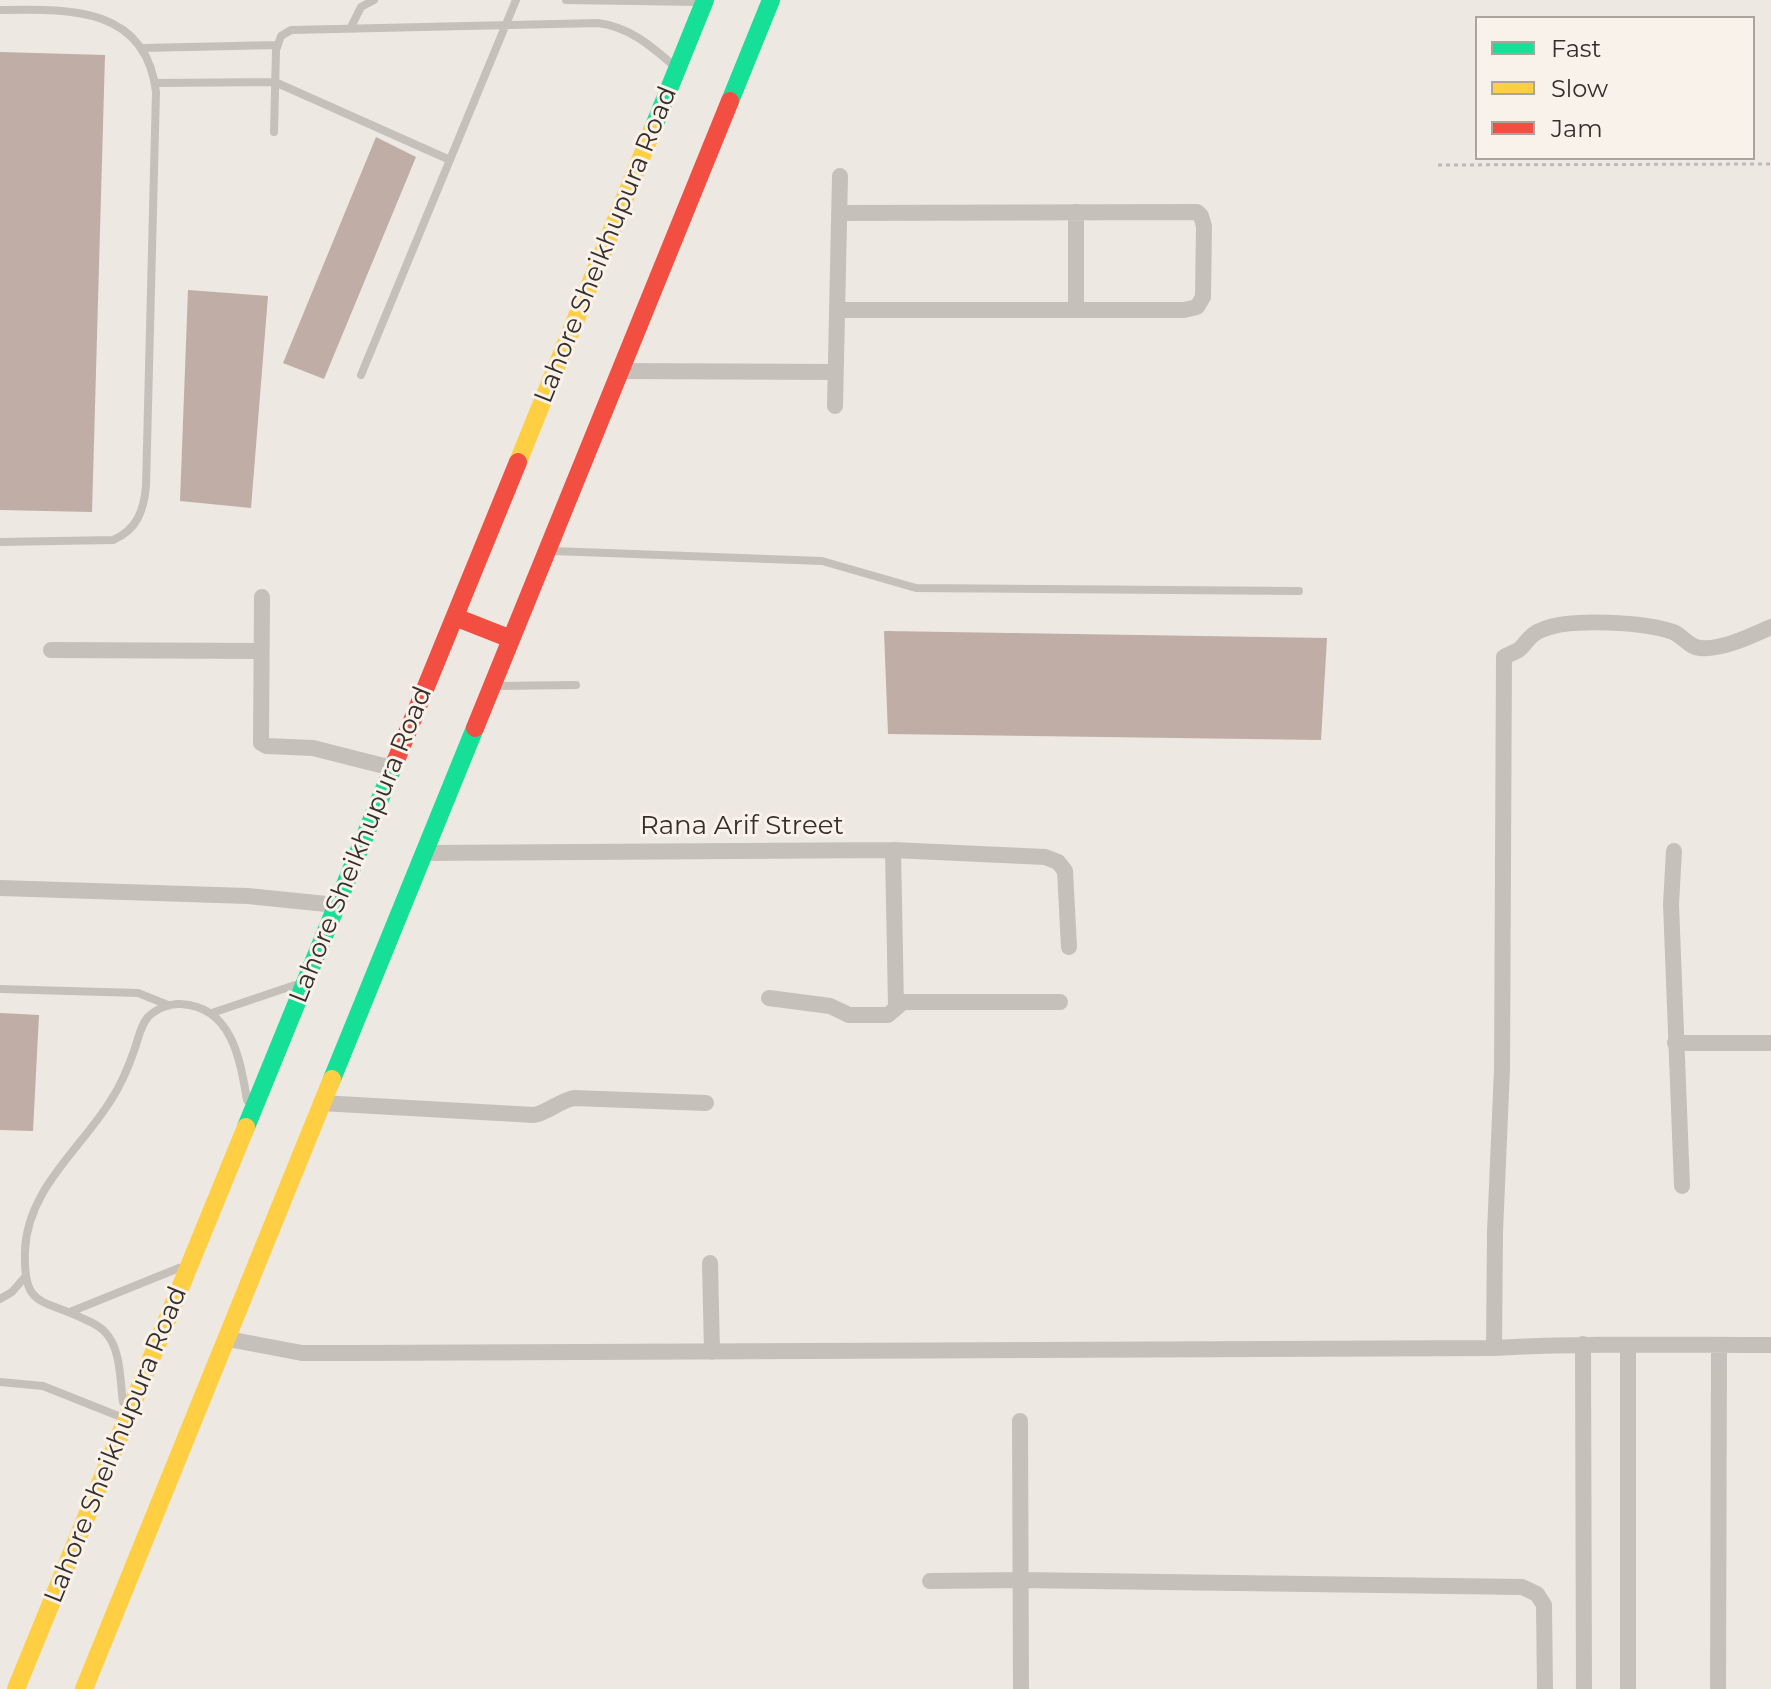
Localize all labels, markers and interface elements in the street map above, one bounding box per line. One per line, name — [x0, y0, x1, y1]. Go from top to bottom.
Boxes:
legend — [1475, 16, 1755, 160]
text: Fast — [1551, 34, 1601, 63]
text: Slow — [1551, 74, 1608, 103]
street label: Lahore Sheikhupura Road — [528, 82, 684, 408]
text: Jam — [1551, 114, 1603, 143]
street label: Lahore Sheikhupura Road — [283, 682, 439, 1008]
street label: Rana Arif Street — [640, 810, 844, 842]
street label: Lahore Sheikhupura Road — [38, 1282, 194, 1608]

